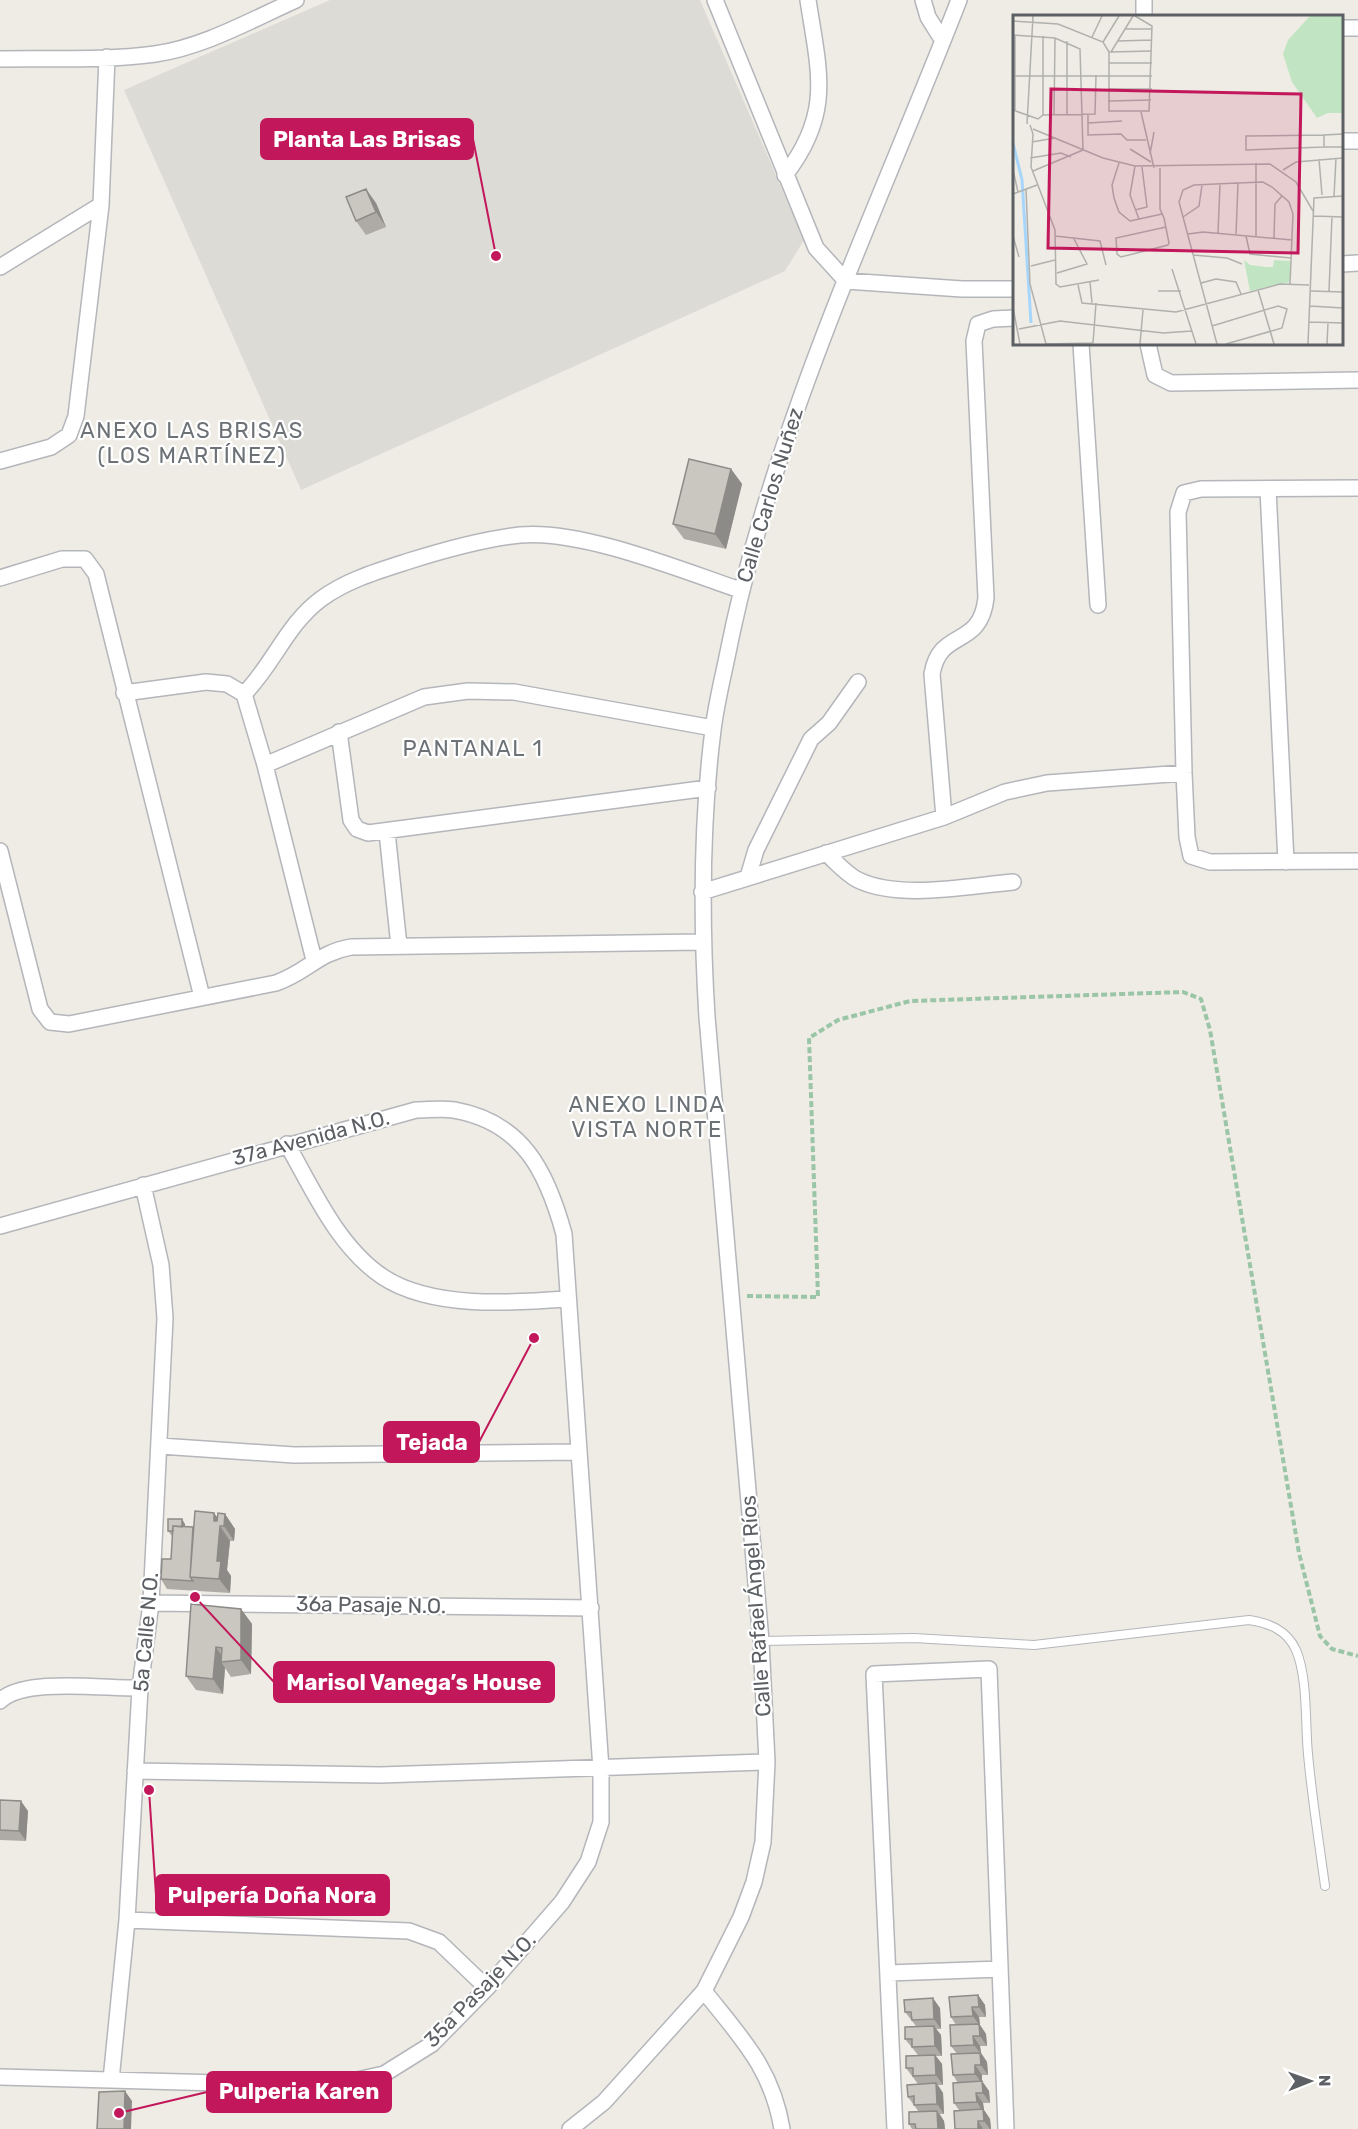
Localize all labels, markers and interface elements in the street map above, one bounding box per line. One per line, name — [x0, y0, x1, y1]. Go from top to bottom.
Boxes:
inset map — [1013, 15, 1343, 345]
callout: Planta Las Brisas — [261, 119, 473, 159]
text: Planta Las Brisas — [273, 126, 461, 153]
street label: Calle Carlos Nuñez — [731, 404, 808, 585]
district label: ANEXO LAS BRISAS (LOS MARTÍNEZ) — [80, 417, 304, 469]
district label: PANTANAL 1 — [403, 735, 543, 762]
district label: ANEXO LINDA VISTA NORTE — [569, 1091, 725, 1143]
street label: 37a Avenida N.O. — [230, 1105, 392, 1171]
callout: Tejada — [384, 1422, 479, 1462]
text: Tejada — [396, 1429, 468, 1456]
street label: Calle Rafael Ángel Ríos — [735, 1495, 776, 1718]
street label: 5a Calle N.O. — [128, 1571, 163, 1693]
street label: 36a Pasaje N.O. — [296, 1591, 446, 1618]
callout: Marisol Vanega’s House — [274, 1662, 554, 1702]
text: Marisol Vanega’s House — [286, 1669, 542, 1696]
callout: Pulpería Doña Nora — [156, 1875, 389, 1915]
text: Pulpería Doña Nora — [167, 1882, 377, 1909]
street label: 35a Pasaje N.O. — [419, 1927, 541, 2052]
north arrow — [1280, 2051, 1340, 2111]
callout: Pulperia Karen — [207, 2072, 391, 2112]
text: N — [1315, 2075, 1334, 2087]
text: Pulperia Karen — [219, 2078, 379, 2105]

